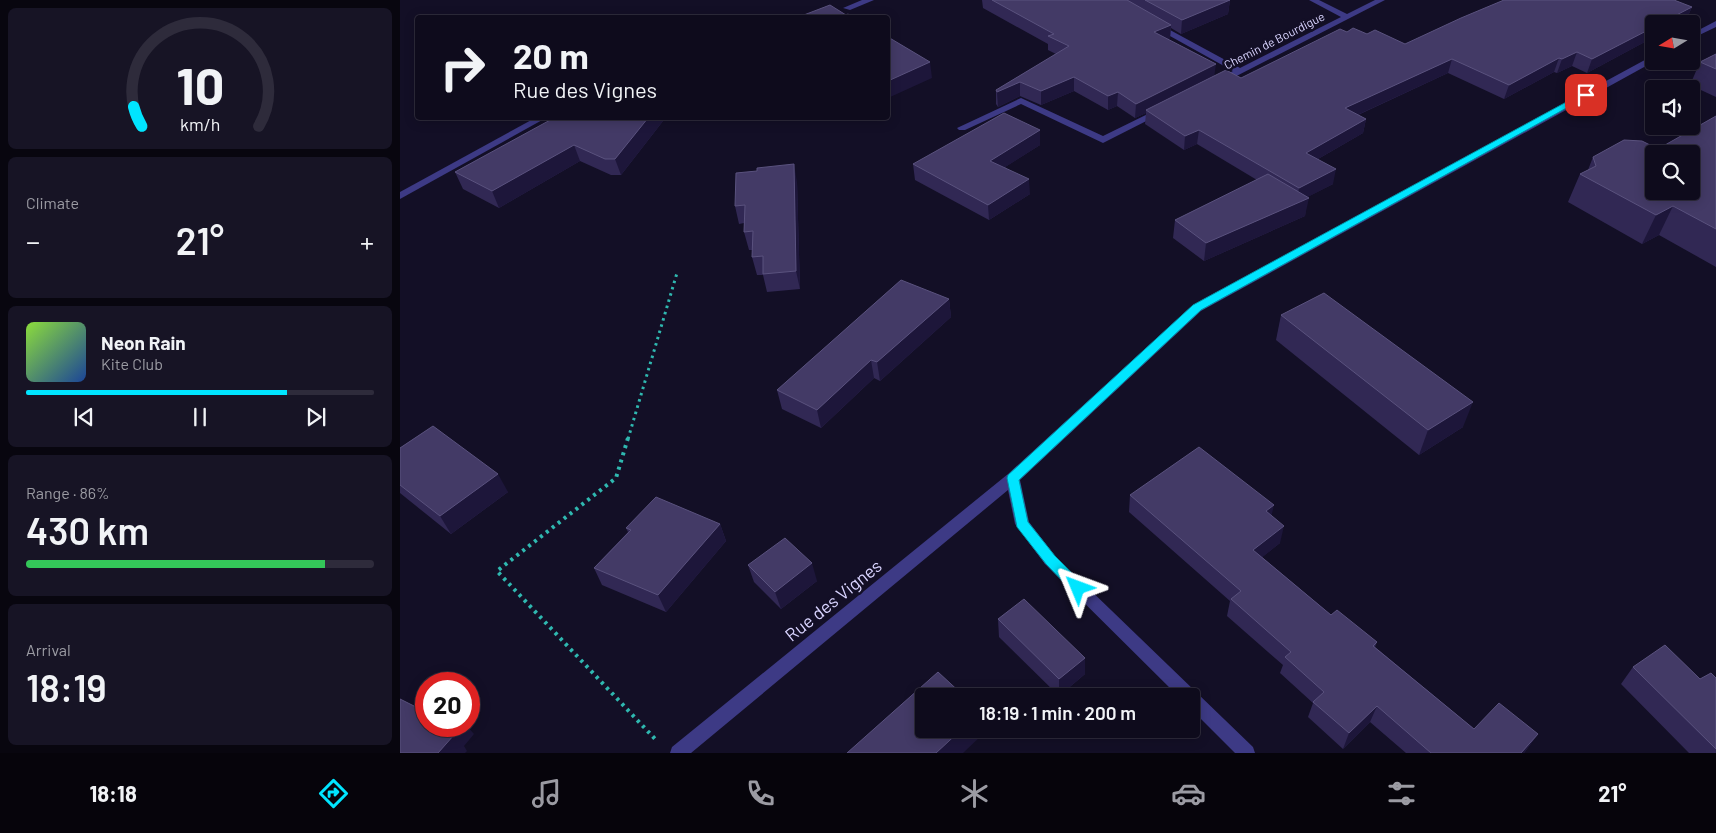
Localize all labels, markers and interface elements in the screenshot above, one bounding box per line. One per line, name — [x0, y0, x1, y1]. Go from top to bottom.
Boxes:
street label: Chemin de Bourdigue — [1221, 9, 1327, 71]
north arrow — [1645, 15, 1700, 70]
map controls — [1645, 15, 1700, 200]
text: 20 m — [513, 34, 589, 76]
icon: right — [430, 35, 495, 100]
text: 10 — [176, 53, 224, 115]
pin — [1565, 74, 1607, 116]
text: Rue des Vignes — [513, 76, 657, 102]
button: sound — [1645, 80, 1700, 135]
icon: arrive — [1572, 81, 1600, 109]
text: km/h — [180, 113, 220, 135]
button: search — [1645, 145, 1700, 200]
text: Climate — [26, 193, 79, 212]
text: 21° — [176, 217, 224, 263]
text: − — [26, 224, 40, 258]
text: + — [360, 224, 374, 258]
text: Neon Rain — [101, 331, 186, 354]
text: Kite Club — [101, 354, 163, 373]
icon: previous — [70, 403, 98, 431]
icon: pause — [186, 403, 214, 431]
icon: next — [302, 403, 330, 431]
text: Range · 86% — [26, 483, 110, 502]
text: 430 km — [26, 507, 149, 553]
street label: Rue des Vignes — [780, 554, 886, 646]
position arrow — [1051, 561, 1103, 613]
text: Arrival — [26, 640, 71, 659]
text: 18:19 — [26, 664, 107, 710]
speed limit sign: 20 — [415, 672, 480, 737]
text: 18:19 · 1 min · 200 m — [979, 701, 1136, 724]
icon: directions — [316, 776, 351, 811]
icon: music — [529, 776, 564, 811]
icon: phone — [743, 776, 778, 811]
icon: climate — [957, 776, 992, 811]
icon: car — [1171, 776, 1206, 811]
icon: filters — [1384, 776, 1419, 811]
text: 18:18 — [89, 780, 137, 806]
text: 21° — [1598, 780, 1627, 806]

